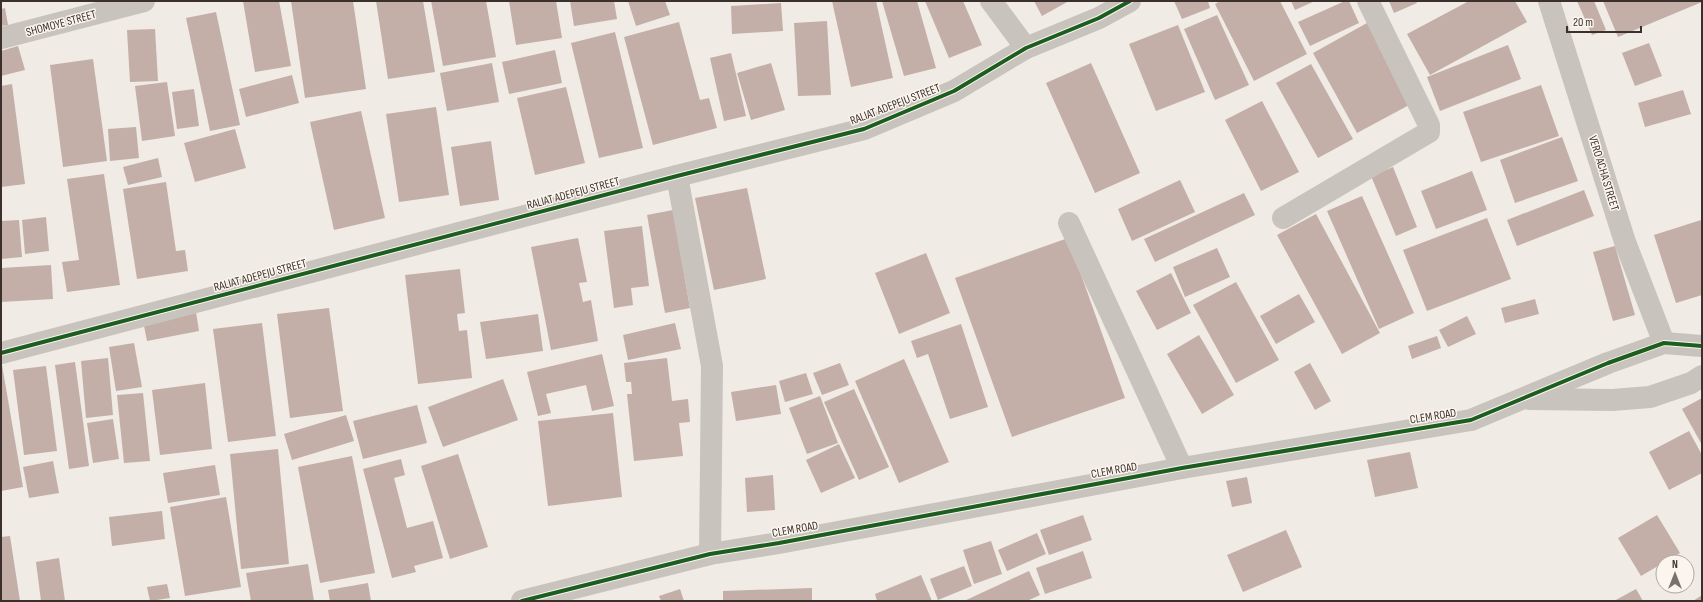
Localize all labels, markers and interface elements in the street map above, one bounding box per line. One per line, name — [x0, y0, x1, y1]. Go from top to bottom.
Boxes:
street label: SHOMOYE STREET — [24, 7, 98, 40]
scale bar — [1567, 8, 1641, 34]
text: 20 m — [1573, 15, 1593, 30]
street label: RALIAT ADEPEJU STREET — [848, 80, 943, 129]
street label: VERO ACHA STREET — [1585, 134, 1622, 213]
street label: RALIAT ADEPEJU STREET — [525, 174, 621, 213]
street label: RALIAT ADEPEJU STREET — [212, 256, 308, 295]
street label: CLEM ROAD — [1409, 405, 1457, 428]
street label: CLEM ROAD — [1090, 459, 1138, 482]
street label: CLEM ROAD — [771, 518, 819, 541]
north arrow — [1655, 554, 1695, 594]
text: N — [1672, 558, 1678, 571]

